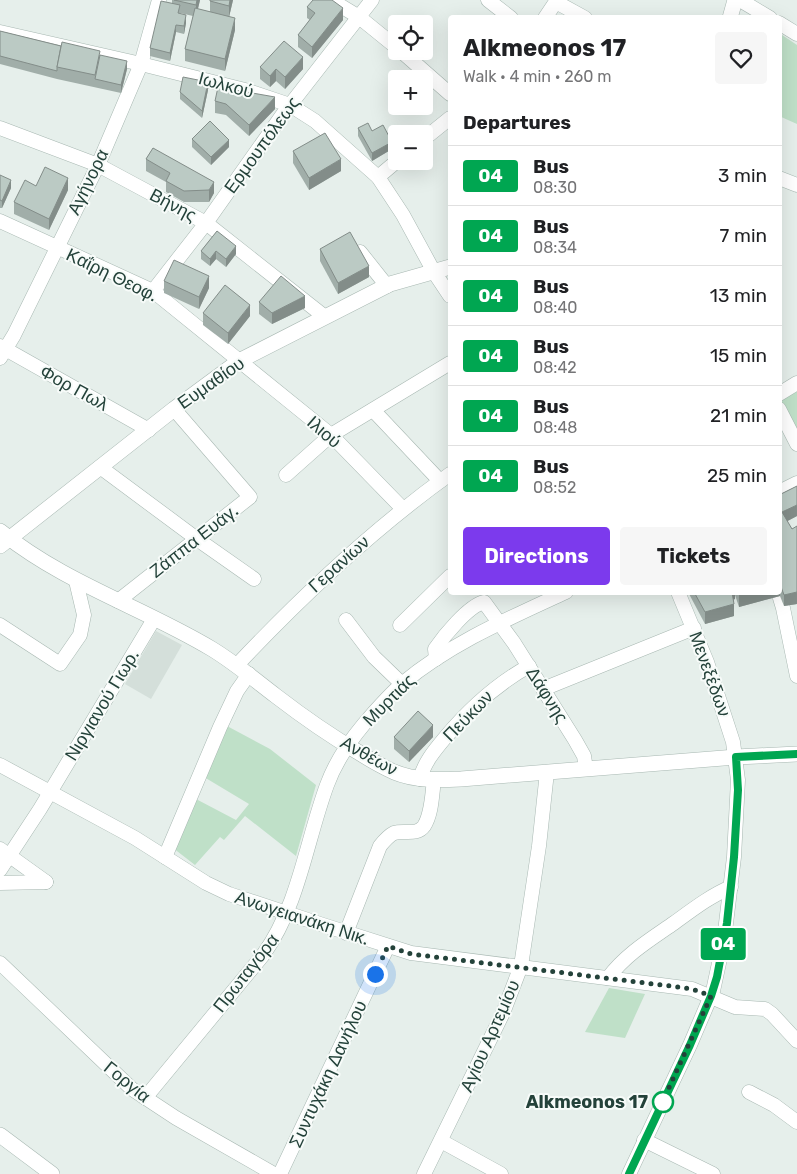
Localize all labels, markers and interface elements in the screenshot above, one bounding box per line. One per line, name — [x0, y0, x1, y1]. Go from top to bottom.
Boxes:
map controls — [388, 15, 433, 170]
button: locate — [388, 15, 433, 60]
button: heart — [715, 32, 767, 84]
text: Alkmeonos 17 — [463, 34, 626, 62]
street label: Ιωλκού — [196, 67, 256, 103]
text: Walk · 4 min · 260 m — [463, 67, 612, 86]
button: + — [388, 70, 433, 115]
street label: Ερμουπόλεως — [220, 92, 305, 198]
text: Departures — [463, 111, 571, 134]
button: − — [388, 125, 433, 170]
street label: Αγήνορα — [63, 146, 113, 218]
text: Bus — [533, 155, 569, 178]
text: 3 min — [718, 164, 767, 187]
text: 04 — [478, 165, 503, 187]
text: 08:30 — [533, 178, 577, 197]
street label: Βήνης — [146, 184, 200, 227]
text: Bus — [533, 215, 569, 238]
text: 7 min — [720, 224, 767, 247]
text: 04 — [478, 225, 503, 247]
text: 08:34 — [533, 238, 577, 257]
street label: Καΐρη Θεοφ. — [63, 243, 161, 307]
text: Bus — [533, 275, 569, 298]
text: 13 min — [710, 284, 767, 307]
text: 04 — [478, 285, 503, 307]
text: 08:40 — [533, 298, 578, 317]
text: Bus — [533, 335, 569, 358]
text: 15 min — [710, 344, 767, 367]
text: 04 — [478, 345, 503, 367]
street label: Ευμαθίου — [173, 352, 249, 414]
text: 08:42 — [533, 358, 577, 377]
street label: Φορ Πωλ — [36, 360, 112, 416]
text: Bus — [533, 395, 569, 418]
text: 21 min — [710, 404, 767, 427]
text: 04 — [478, 405, 503, 427]
street label: Ιλιού — [302, 411, 346, 453]
text: 08:48 — [533, 418, 578, 437]
text: Bus — [533, 455, 569, 478]
text: 25 min — [707, 464, 767, 487]
text: 04 — [478, 465, 503, 487]
text: 08:52 — [533, 478, 576, 497]
street label: Ζάππα Ευάγ. — [145, 500, 243, 582]
button: Directions — [463, 527, 610, 585]
button: Tickets — [620, 527, 767, 585]
street label: Γερανίων — [304, 531, 374, 597]
street label: Μενεξέδων — [684, 628, 736, 720]
street label: Νιργιανού Γιωρ. — [60, 645, 144, 765]
street label: Δάφνης — [521, 663, 573, 727]
street label: Μυρτιάς — [358, 669, 420, 731]
street label: Πεύκων — [438, 686, 498, 746]
street label: Ανθέων — [337, 731, 401, 781]
street label: Ανωγειανάκη Νικ. — [232, 886, 372, 950]
line badge: 04 — [700, 928, 746, 960]
street label: Πρωταγόρα — [208, 929, 284, 1017]
text: 04 — [711, 933, 735, 955]
your location — [363, 962, 388, 987]
street label: Αγίου Αρτεμίου — [455, 977, 525, 1095]
street label: Συντυχάκη Δανήλου — [284, 997, 372, 1151]
street label: Γοργία — [99, 1057, 155, 1107]
place label: Alkmeonos 17 — [526, 1091, 648, 1113]
marker: Alkmeonos 17 — [652, 1091, 674, 1113]

